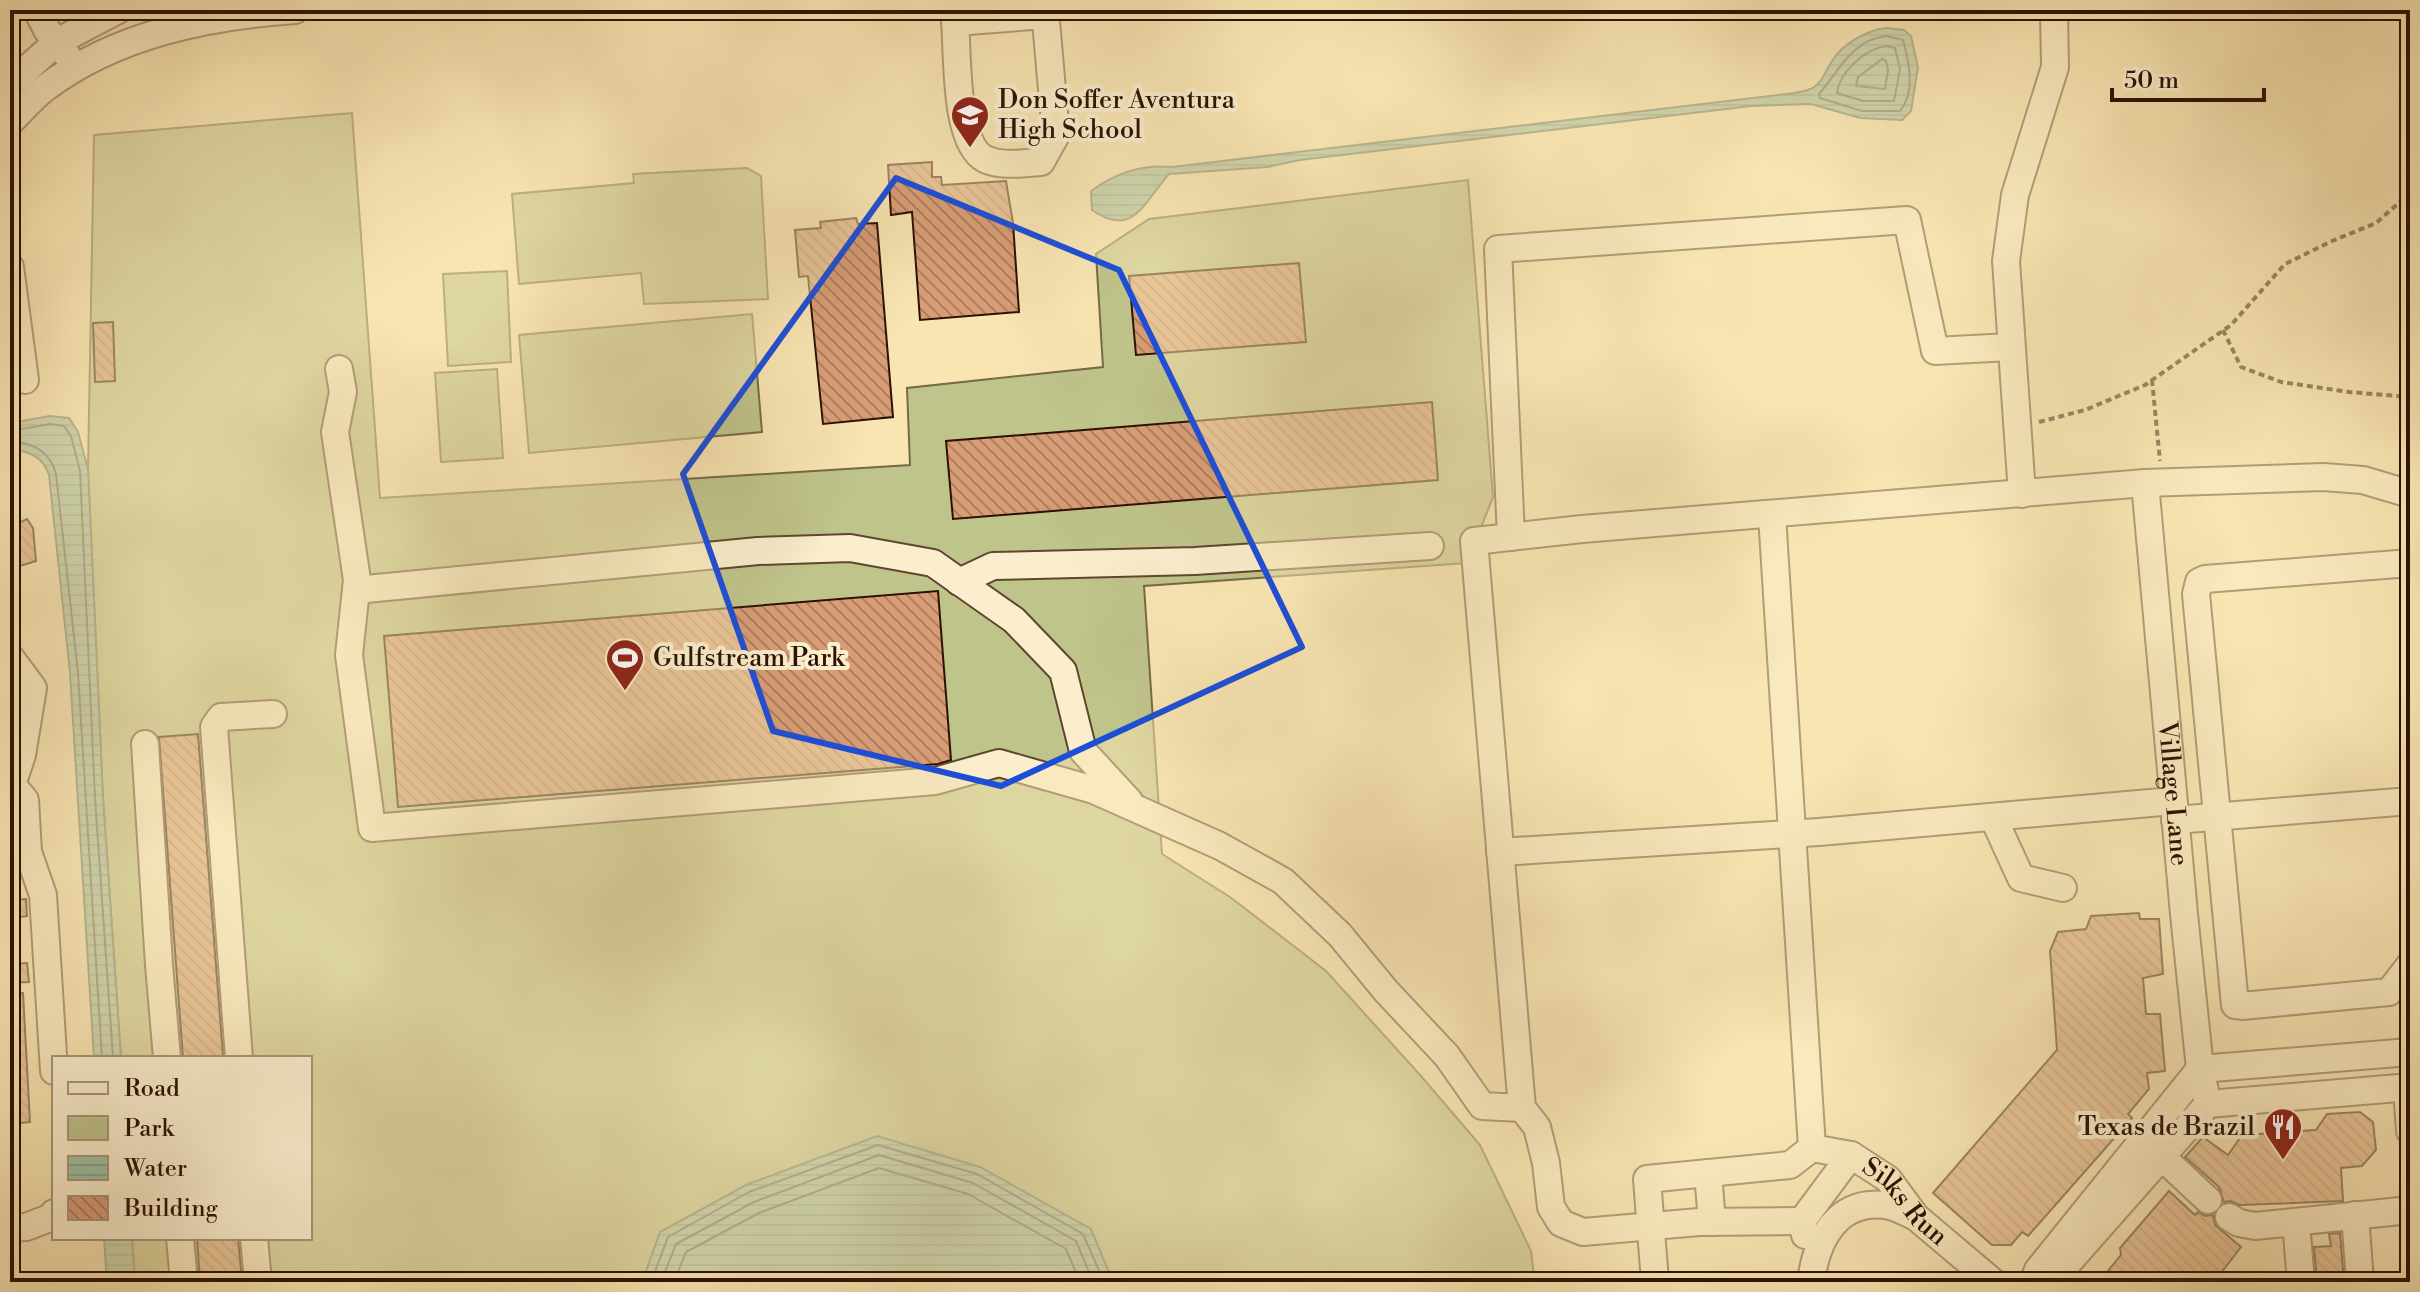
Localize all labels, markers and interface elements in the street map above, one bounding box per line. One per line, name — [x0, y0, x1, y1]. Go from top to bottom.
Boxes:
scale bar — [2112, 52, 2264, 102]
text: 50 m — [2124, 66, 2179, 96]
place label: Don Soffer Aventura High School — [998, 84, 1236, 146]
school or university icon: Don Soffer Aventura High School — [949, 94, 991, 149]
sports icon: Gulfstream Park — [604, 637, 646, 692]
place label: Gulfstream Park — [653, 642, 846, 674]
street label: Village Lane — [2151, 719, 2196, 867]
legend — [52, 1056, 312, 1240]
text: Road — [124, 1074, 180, 1104]
restaurant icon: Texas de Brazil — [2262, 1106, 2304, 1161]
place label: Texas de Brazil — [2078, 1111, 2255, 1143]
text: Park — [124, 1114, 175, 1144]
street label: Silks Run — [1856, 1151, 1954, 1253]
text: Water — [123, 1154, 187, 1184]
text: Building — [123, 1194, 218, 1224]

